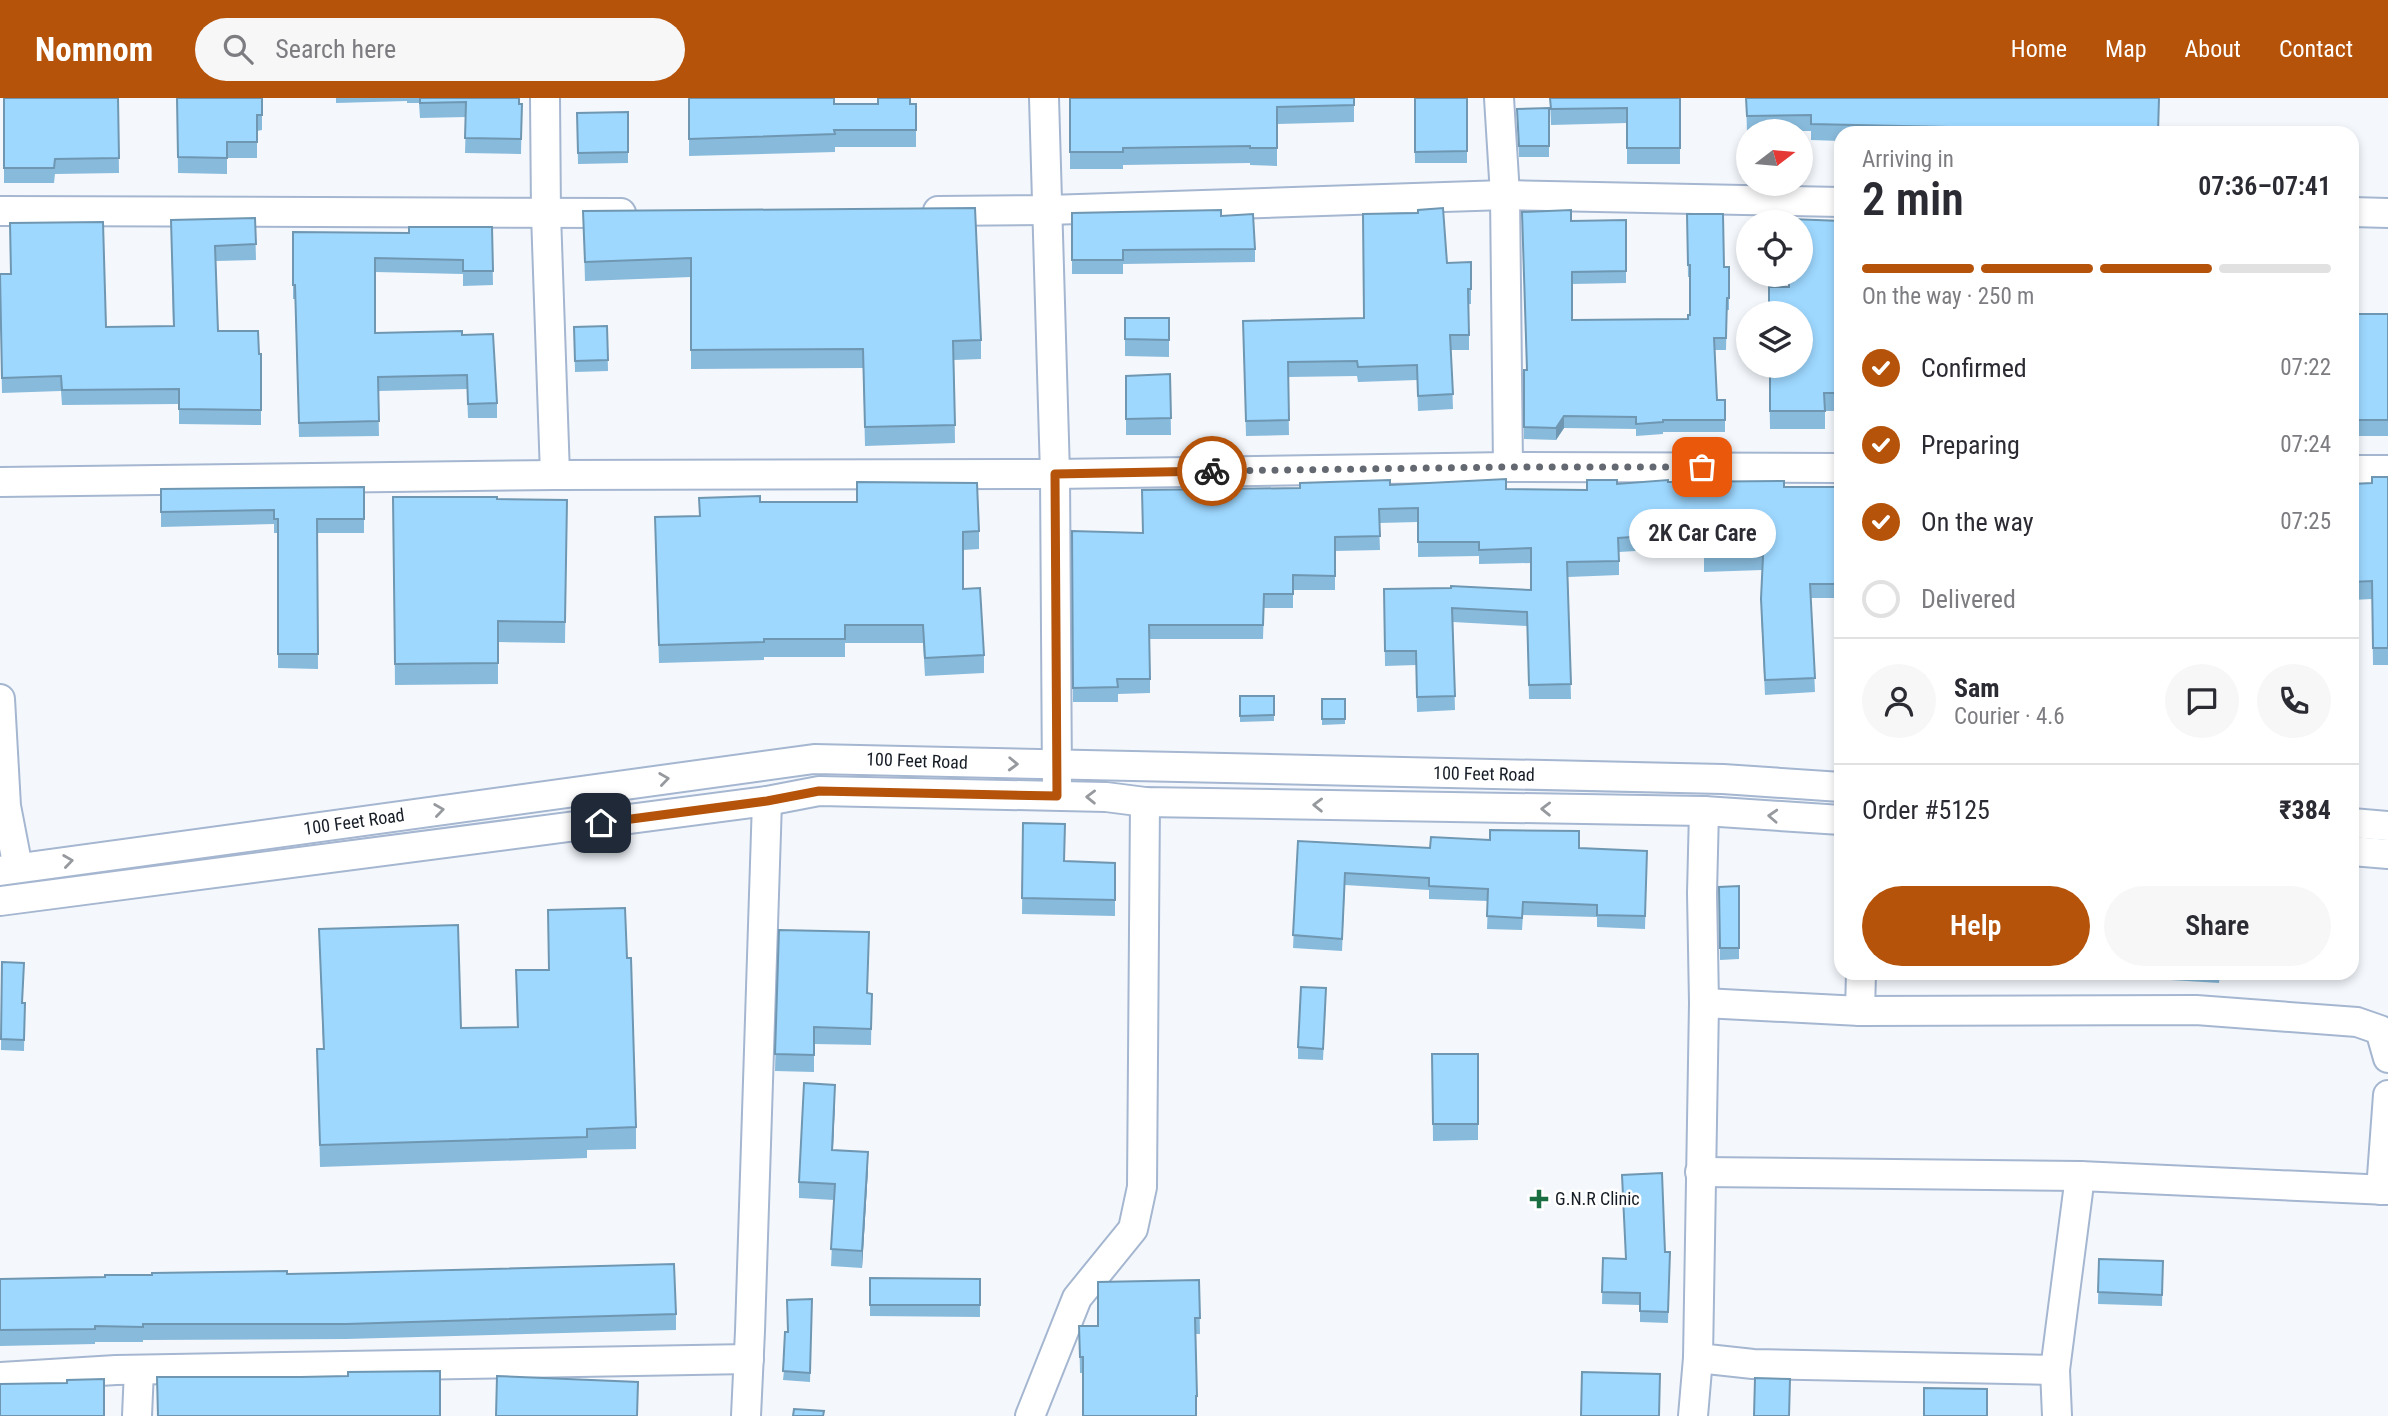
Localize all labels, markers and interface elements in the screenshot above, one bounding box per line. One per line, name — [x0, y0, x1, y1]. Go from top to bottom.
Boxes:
search box — [195, 18, 685, 81]
text: Nomnom — [35, 30, 153, 69]
icon: search — [219, 30, 257, 68]
text: Search here — [275, 34, 396, 64]
text: Home — [2011, 35, 2067, 63]
text: Map — [2105, 35, 2147, 63]
text: About — [2185, 35, 2241, 63]
text: Contact — [2279, 35, 2353, 63]
north arrow — [1736, 119, 1813, 196]
map controls — [1736, 119, 1813, 378]
text: Arriving in — [1862, 146, 1954, 173]
text: 07:36–07:41 — [2198, 171, 2331, 201]
text: 2 min — [1862, 172, 1964, 226]
button: locate — [1736, 210, 1813, 287]
text: On the way · 250 m — [1862, 283, 2034, 310]
button: layers — [1736, 301, 1813, 378]
icon: check — [1862, 349, 1900, 387]
text: Confirmed — [1921, 353, 2027, 383]
text: 07:22 — [2280, 354, 2331, 381]
icon: check — [1862, 426, 1900, 464]
text: Preparing — [1921, 430, 2020, 460]
text: 07:24 — [2280, 431, 2331, 458]
courier — [1177, 436, 1247, 506]
pin — [1672, 437, 1732, 497]
icon: bag — [1683, 448, 1721, 486]
icon: bike — [1193, 452, 1231, 490]
icon: check — [1862, 503, 1900, 541]
text: On the way — [1921, 507, 2034, 537]
text: 07:25 — [2280, 508, 2331, 535]
callout: 2K Car Care — [1628, 509, 1776, 558]
text: 2K Car Care — [1648, 520, 1757, 547]
text: Delivered — [1921, 584, 2016, 614]
button: person — [1862, 664, 1936, 738]
button: chat — [2165, 664, 2239, 738]
button: phone — [2257, 664, 2331, 738]
text: Sam — [1954, 673, 2000, 703]
text: Courier · 4.6 — [1954, 703, 2065, 730]
street label: 100 Feet Road — [866, 748, 968, 773]
one-way arrow — [1008, 756, 1018, 772]
street label: 100 Feet Road — [1433, 762, 1535, 785]
one-way arrow — [658, 772, 670, 787]
one-way arrow — [1085, 789, 1096, 805]
pin — [571, 793, 631, 853]
text: Order #5125 — [1862, 795, 1990, 825]
text: ₹384 — [2279, 795, 2331, 825]
one-way arrow — [1312, 797, 1323, 813]
one-way arrow — [1540, 801, 1550, 817]
one-way arrow — [433, 803, 445, 818]
street label: 100 Feet Road — [302, 804, 406, 839]
icon: home — [582, 804, 620, 842]
one-way arrow — [1767, 808, 1778, 823]
one-way arrow — [62, 854, 74, 869]
button: Help — [1862, 886, 2090, 966]
button: Share — [2104, 886, 2331, 966]
place label: G.N.R Clinic — [1555, 1188, 1640, 1209]
marker: G.N.R Clinic — [1529, 1189, 1549, 1209]

